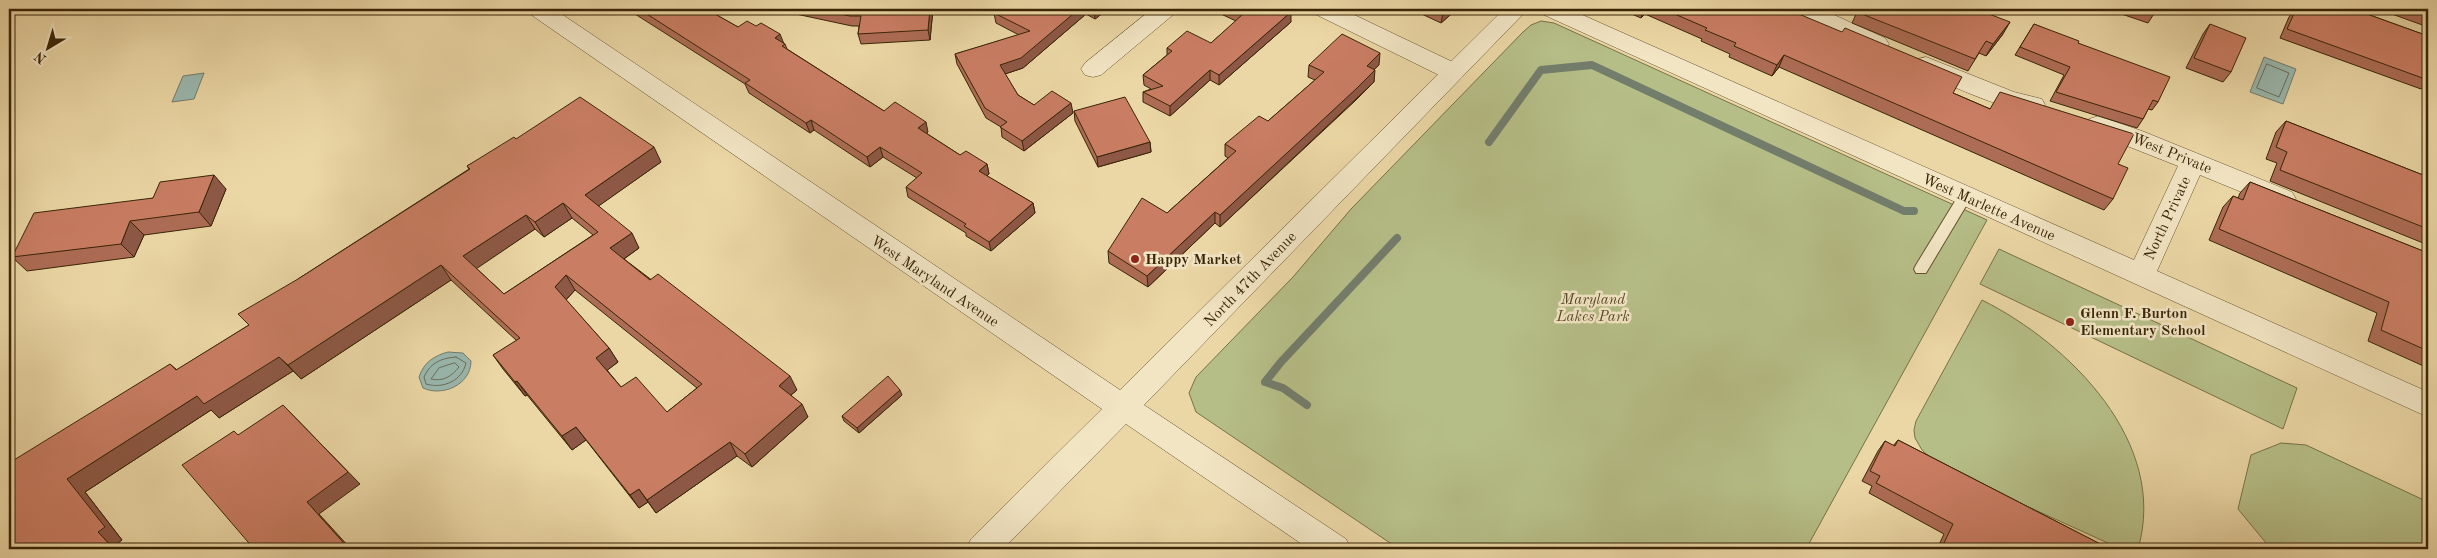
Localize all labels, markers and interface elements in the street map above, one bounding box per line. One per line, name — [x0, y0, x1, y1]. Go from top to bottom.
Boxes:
north arrow — [22, 22, 72, 72]
text: N — [32, 48, 49, 66]
street label: West Private — [2129, 132, 2214, 177]
street label: West Marlette Avenue — [1920, 172, 2057, 244]
street label: North Private — [2143, 175, 2194, 263]
street label: North 47th Avenue — [1202, 230, 1300, 330]
street label: West Maryland Avenue — [867, 234, 1001, 331]
marker: Happy Market — [1129, 253, 1141, 265]
place label: Happy Market — [1145, 253, 1242, 268]
park label: Maryland Lakes Park — [1555, 293, 1630, 325]
place label: Glenn F. Burton Elementary School — [2080, 307, 2206, 339]
marker: Glenn F. Burton Elementary School — [2064, 316, 2076, 328]

